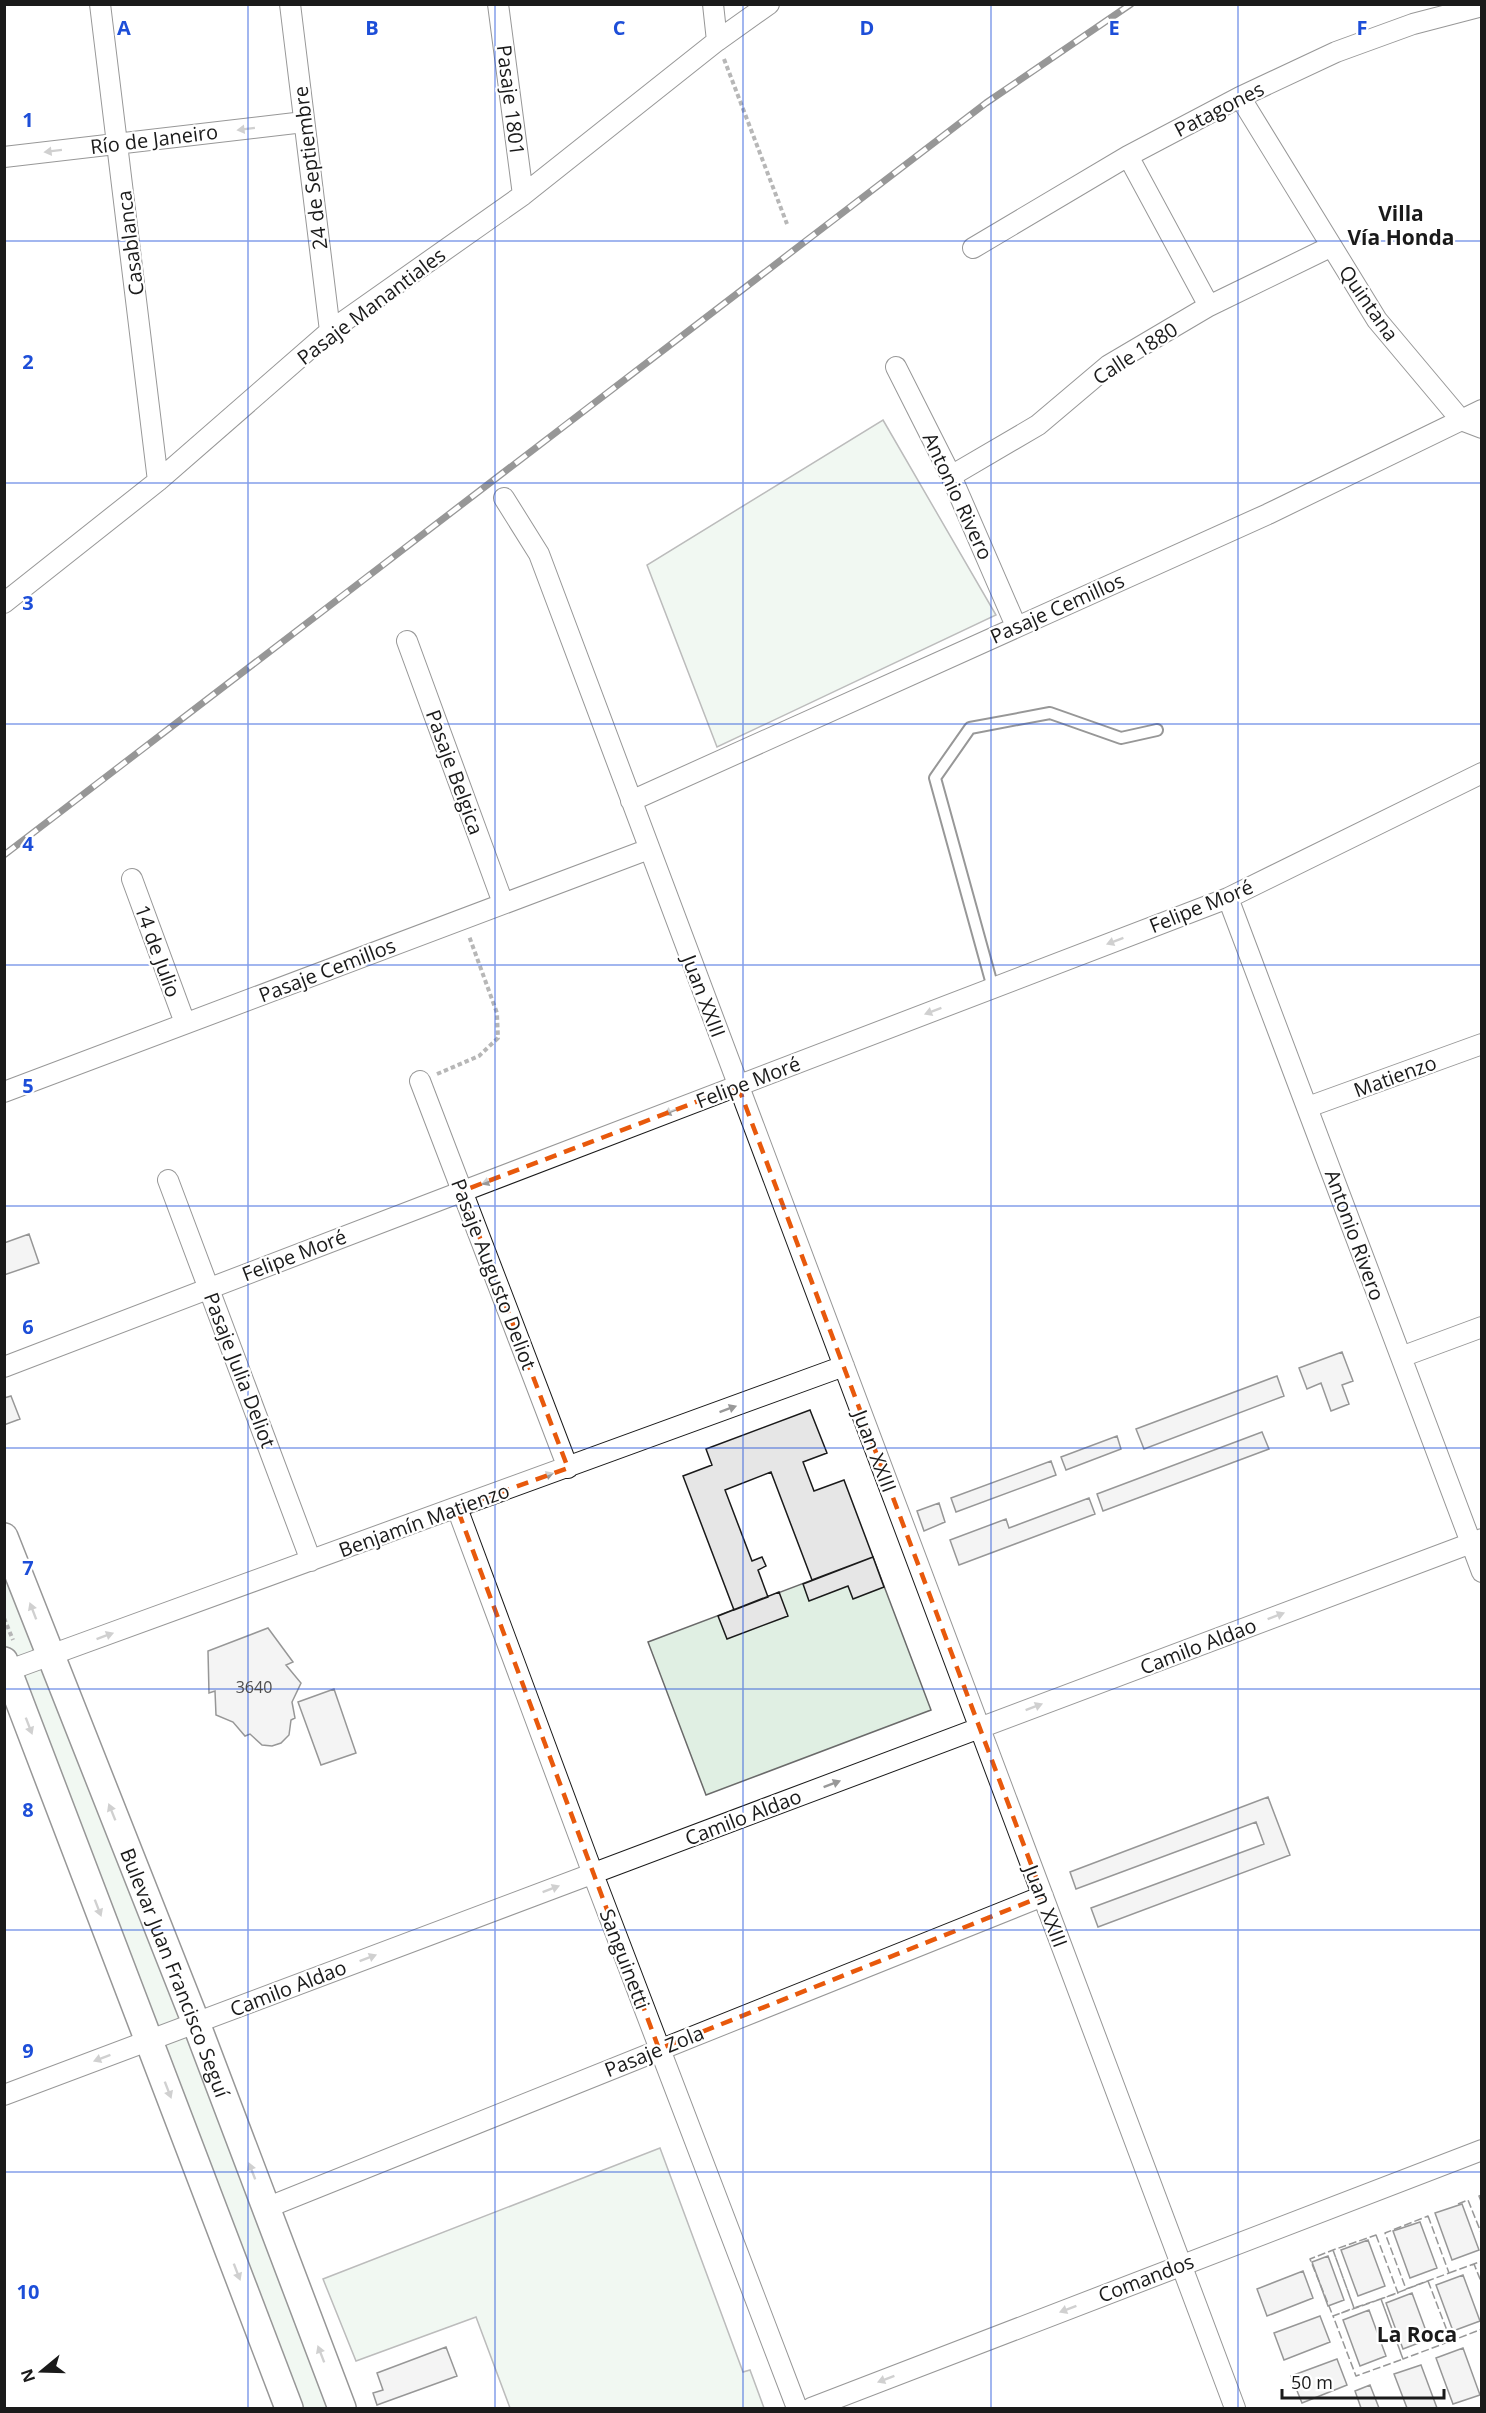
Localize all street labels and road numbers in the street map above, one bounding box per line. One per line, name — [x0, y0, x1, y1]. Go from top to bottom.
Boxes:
street label: Pasaje 1801 — [491, 43, 531, 157]
street label: Patagones — [1170, 75, 1268, 143]
street label: 24 de Septiembre — [287, 85, 333, 251]
street label: Río de Janeiro — [89, 118, 219, 160]
street label: Casablanca — [110, 189, 150, 297]
street label: Pasaje Manantiales — [291, 241, 451, 371]
street label: Quintana — [1333, 260, 1405, 346]
street label: Calle 1880 — [1087, 316, 1183, 390]
street label: Antonio Rivero — [917, 428, 999, 564]
street label: Pasaje Cemillos — [986, 566, 1128, 650]
street label: Pasaje Belgica — [420, 706, 490, 838]
street label: Felipe Moré — [1145, 873, 1257, 939]
street label: 14 de Julio — [129, 901, 187, 1001]
street label: Pasaje Cemillos — [255, 932, 399, 1008]
street label: Juan XXIII — [675, 949, 732, 1041]
street label: Matienzo — [1350, 1049, 1440, 1103]
street label: Felipe Moré — [692, 1050, 804, 1114]
street label: Antonio Rivero — [1319, 1166, 1391, 1304]
street label: Pasaje Augusto Deliot — [445, 1175, 543, 1373]
street label: Felipe Moré — [238, 1223, 350, 1287]
street label: Pasaje Julia Deliot — [198, 1288, 282, 1452]
street label: Juan XXIII — [846, 1404, 903, 1496]
street label: Benjamín Matienzo — [335, 1477, 513, 1563]
street label: Camilo Aldao — [1136, 1611, 1260, 1681]
street label: Camilo Aldao — [681, 1782, 805, 1852]
street label: Bulevar Juan Francisco Seguí — [115, 1844, 237, 2102]
street label: Juan XXIII — [1017, 1859, 1074, 1951]
street label: Sanguinetti — [594, 1905, 656, 2013]
street label: Camilo Aldao — [226, 1953, 350, 2023]
street label: Pasaje Zola — [600, 2019, 708, 2083]
street label: Comandos — [1094, 2247, 1198, 2309]

